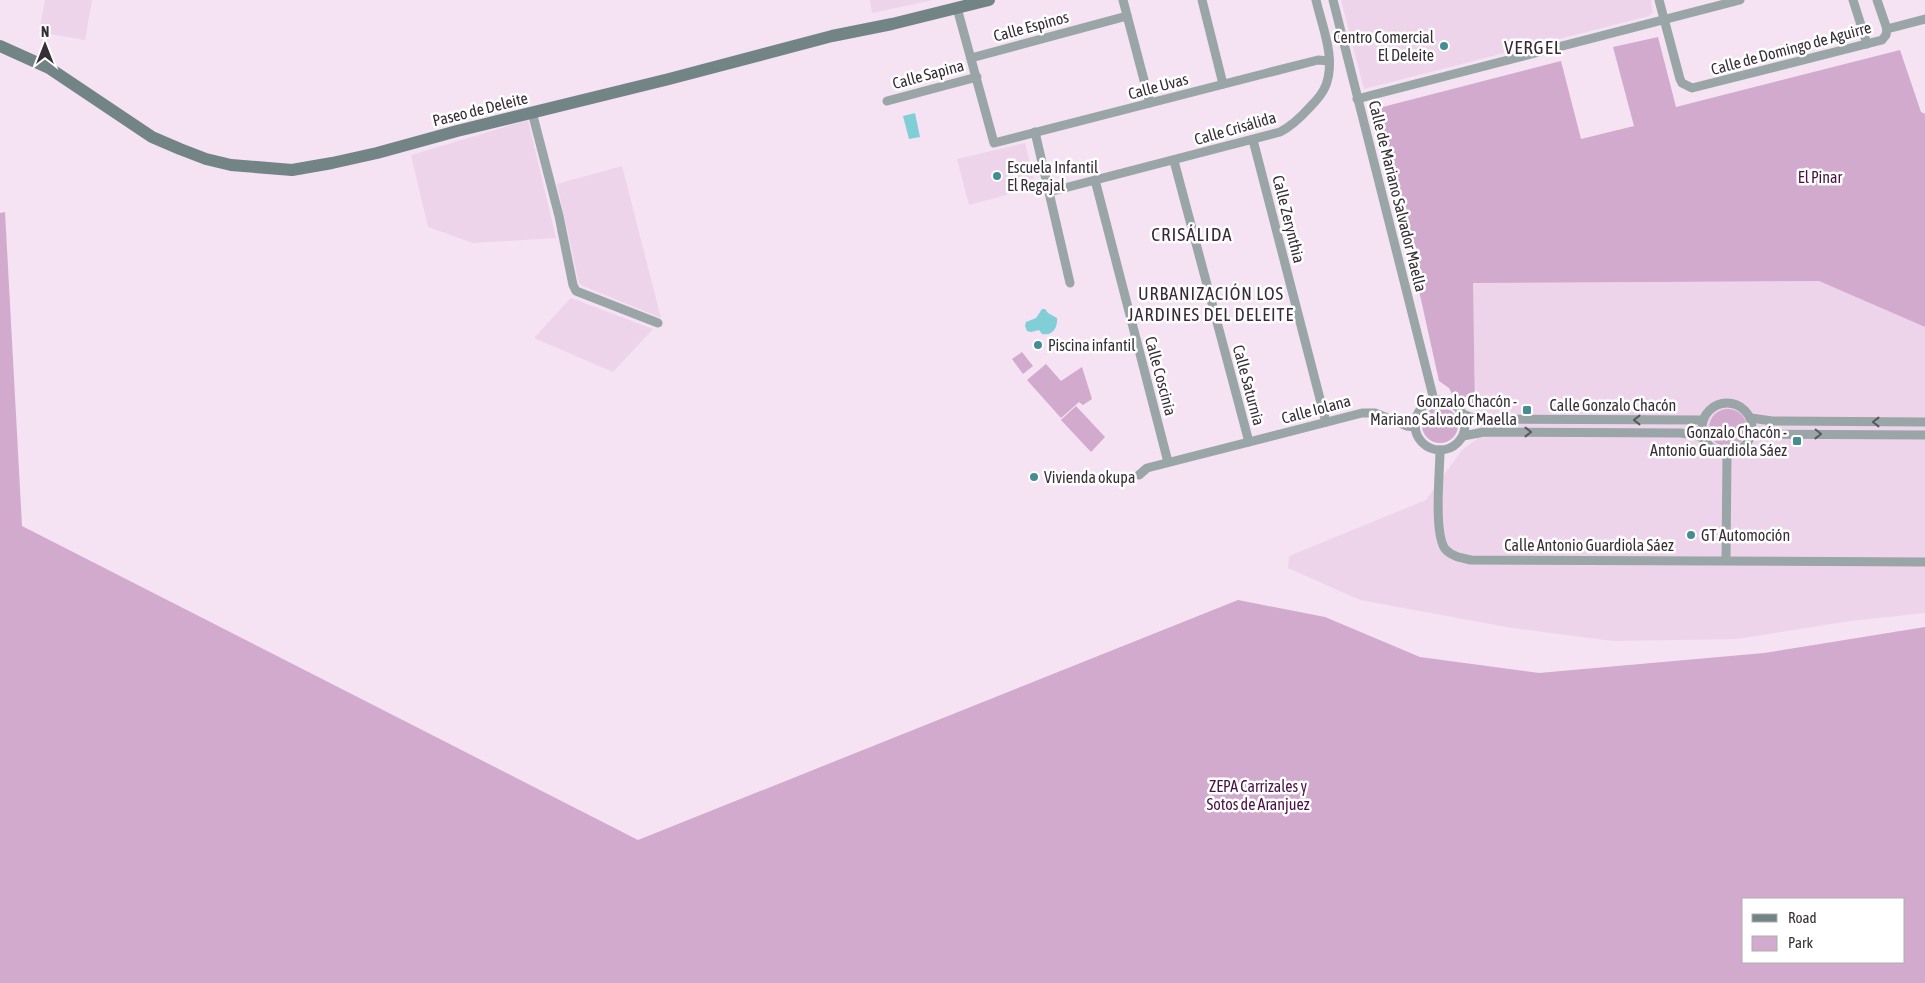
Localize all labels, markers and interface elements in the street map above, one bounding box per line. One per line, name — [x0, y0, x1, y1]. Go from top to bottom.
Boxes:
street label: Calle Espinos — [991, 7, 1071, 46]
street label: Calle de Domingo de Aguirre — [1709, 18, 1873, 79]
north arrow — [20, 20, 70, 70]
text: N — [41, 24, 49, 40]
place label: Centro Comercial El Deleite — [1333, 28, 1435, 64]
district label: VERGEL — [1504, 36, 1562, 58]
marker: Centro Comercial El Deleite — [1438, 40, 1450, 52]
street label: Calle Sapina — [890, 56, 966, 93]
street label: Calle Uvas — [1126, 69, 1190, 103]
street label: Paseo de Deleite — [431, 88, 529, 130]
street label: Calle de Mariano Salvador Maella — [1366, 99, 1430, 293]
street label: Calle Crisálida — [1192, 108, 1278, 148]
place label: Escuela Infantil El Regajal — [1007, 158, 1099, 195]
park label: El Pinar — [1798, 168, 1842, 186]
marker: Escuela Infantil El Regajal — [991, 170, 1003, 182]
street label: Calle Zerynthia — [1268, 173, 1309, 265]
district label: CRISÁLIDA — [1151, 223, 1233, 245]
district label: URBANIZACIÓN LOS JARDINES DEL DELEITE — [1128, 283, 1294, 325]
street label: Calle Coscinia — [1142, 334, 1180, 418]
place label: Piscina infantil — [1048, 336, 1136, 354]
marker: Piscina infantil — [1032, 339, 1044, 351]
street label: Calle Saturnia — [1230, 343, 1268, 427]
street label: Calle Iolana — [1279, 391, 1353, 427]
place label: Gonzalo Chacón - Mariano Salvador Maella — [1370, 392, 1517, 428]
street label: Calle Gonzalo Chacón — [1550, 396, 1676, 414]
marker: Gonzalo Chacón - Mariano Salvador Maella — [1521, 404, 1533, 416]
one-way arrow — [1633, 415, 1640, 425]
one-way arrow — [1872, 417, 1880, 427]
place label: Gonzalo Chacón - Antonio Guardiola Sáez — [1650, 423, 1787, 459]
one-way arrow — [1525, 427, 1533, 437]
one-way arrow — [1815, 429, 1823, 439]
marker: Gonzalo Chacón - Antonio Guardiola Sáez — [1791, 435, 1803, 447]
place label: Vivienda okupa — [1044, 468, 1135, 487]
marker: Vivienda okupa — [1028, 471, 1040, 483]
place label: GT Automoción — [1701, 526, 1790, 544]
marker: GT Automoción — [1685, 529, 1697, 541]
street label: Calle Antonio Guardiola Sáez — [1504, 536, 1674, 554]
park label: ZEPA Carrizales y Sotos de Aranjuez — [1207, 777, 1310, 814]
legend — [1742, 898, 1905, 963]
text: Road — [1788, 909, 1817, 926]
text: Park — [1788, 934, 1813, 951]

